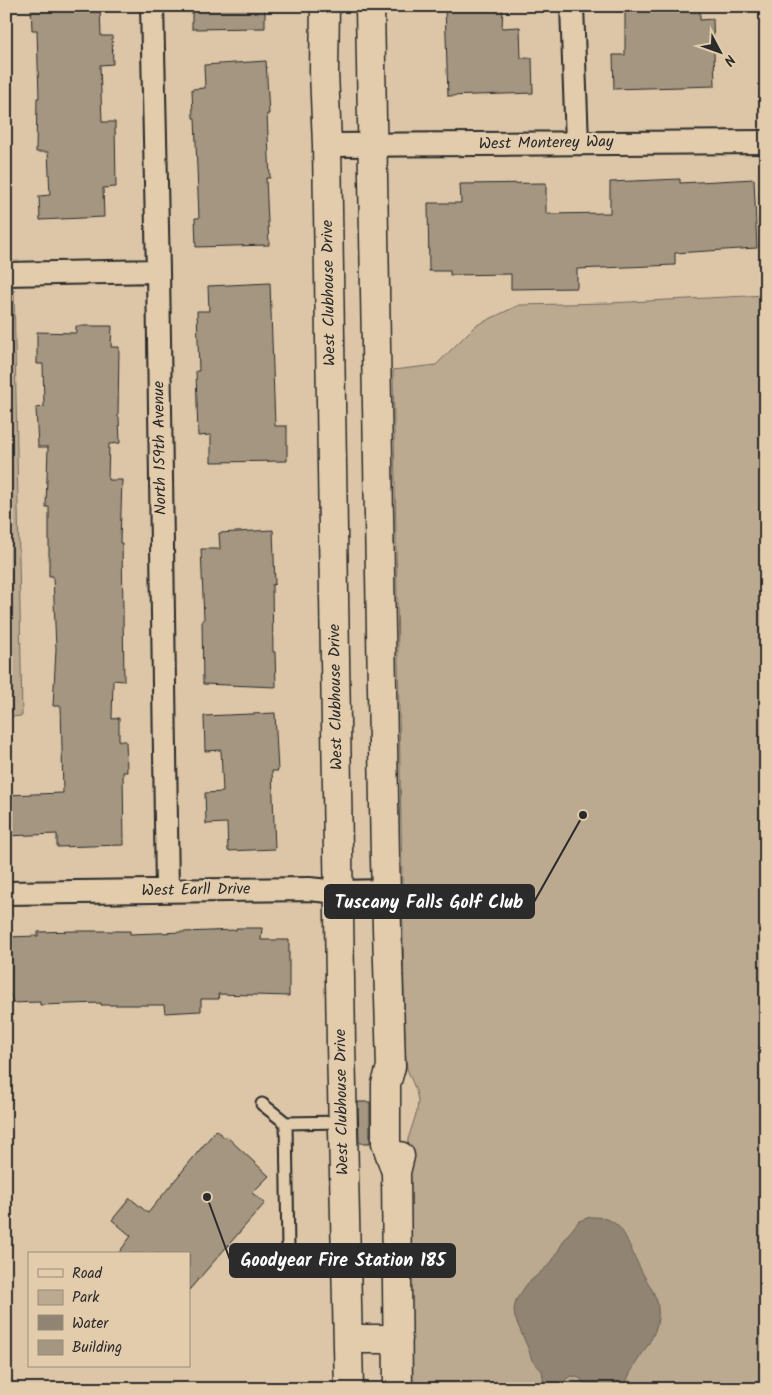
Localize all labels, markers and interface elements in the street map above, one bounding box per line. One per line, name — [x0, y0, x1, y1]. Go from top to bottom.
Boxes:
north arrow — [694, 28, 744, 78]
text: N — [718, 49, 740, 71]
street label: West Monterey Way — [478, 129, 614, 157]
street label: West Clubhouse Drive — [315, 220, 343, 366]
street label: North 159th Avenue — [146, 381, 174, 515]
street label: West Clubhouse Drive — [322, 624, 350, 770]
street label: West Earll Drive — [141, 877, 251, 903]
callout: Tuscany Falls Golf Club — [325, 885, 534, 918]
text: Tuscany Falls Golf Club — [335, 889, 523, 918]
street label: West Clubhouse Drive — [328, 1029, 356, 1175]
callout: Goodyear Fire Station 185 — [230, 1244, 455, 1277]
text: Goodyear Fire Station 185 — [241, 1247, 447, 1276]
legend — [28, 1252, 190, 1368]
text: Road — [72, 1262, 103, 1286]
text: Park — [72, 1286, 100, 1310]
text: Water — [72, 1312, 109, 1336]
text: Building — [72, 1336, 122, 1360]

